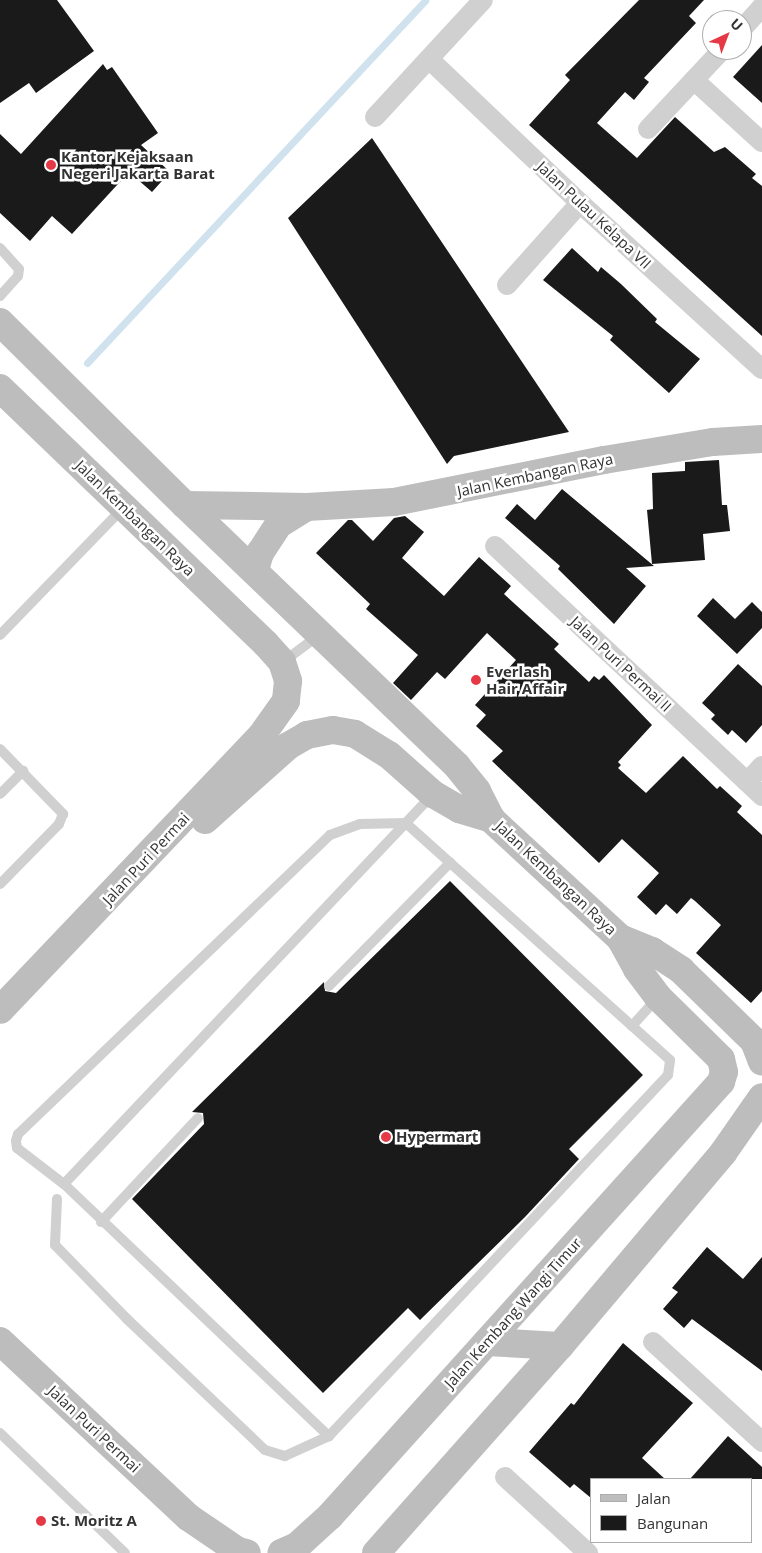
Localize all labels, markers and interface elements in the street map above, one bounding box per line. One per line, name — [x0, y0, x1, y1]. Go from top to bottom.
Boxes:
north arrow — [702, 10, 752, 60]
text: U — [727, 14, 747, 35]
place label: Kantor Kejaksaan Negeri Jakarta Barat — [61, 147, 215, 182]
street label: Jalan Pulau Kelapa VII — [533, 157, 655, 273]
marker: Kantor Kejaksaan Negeri Jakarta Barat — [45, 159, 57, 171]
street label: Jalan Kembangan Raya — [455, 450, 615, 500]
street label: Jalan Kembangan Raya — [72, 456, 198, 580]
street label: Jalan Puri Permai II — [567, 613, 675, 715]
place label: Everlash Hair Affair — [486, 662, 564, 697]
marker: Everlash Hair Affair — [470, 674, 482, 686]
street label: Jalan Puri Permai — [99, 809, 193, 909]
street label: Jalan Kembangan Raya — [492, 817, 620, 939]
place label: Hypermart — [396, 1128, 478, 1146]
marker: Hypermart — [380, 1131, 392, 1143]
street label: Jalan Kembang Wangi Timur — [441, 1234, 585, 1392]
street label: Jalan Puri Permai — [44, 1382, 144, 1476]
legend — [590, 1478, 752, 1543]
text: Jalan — [637, 1488, 671, 1508]
place label: St. Moritz A — [51, 1512, 137, 1530]
text: Bangunan — [637, 1513, 708, 1533]
marker: St. Moritz A — [35, 1515, 47, 1527]

